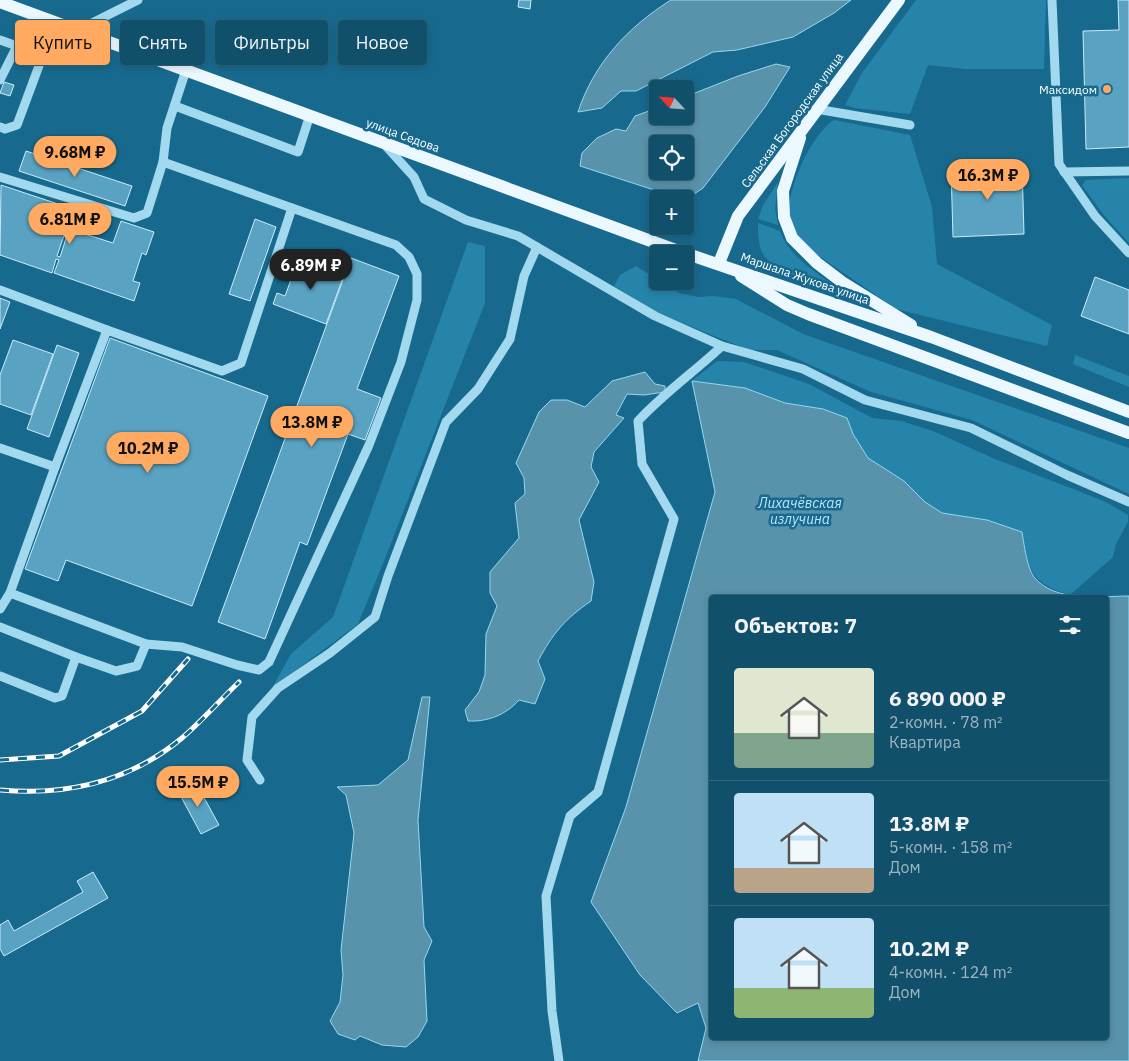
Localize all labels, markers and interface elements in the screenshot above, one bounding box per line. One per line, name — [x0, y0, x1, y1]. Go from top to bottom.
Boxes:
chip: Купить — [15, 20, 110, 65]
chip: Снять — [120, 20, 205, 65]
chip: Фильтры — [215, 20, 328, 65]
chip: Новое — [338, 20, 427, 65]
street label: Сельская Богородская улица — [738, 49, 846, 191]
north arrow — [649, 80, 694, 125]
map controls — [649, 80, 694, 290]
place label: Максидом — [1039, 82, 1097, 97]
marker: Максидом — [1101, 83, 1113, 95]
street label: улица Седова — [364, 115, 442, 155]
button: locate — [649, 135, 694, 180]
pin: 9.68M ₽ — [29, 136, 121, 178]
text: 9.68M ₽ — [44, 142, 106, 162]
pin: 16.3M ₽ — [942, 158, 1034, 201]
text: 16.3M ₽ — [957, 165, 1019, 185]
button: + — [649, 190, 694, 235]
pin: 6.81M ₽ — [24, 202, 116, 245]
text: 6.81M ₽ — [39, 209, 101, 229]
button: − — [649, 245, 694, 290]
pin: 6.89M ₽ — [265, 248, 357, 291]
street label: Маршала Жукова улица — [739, 249, 872, 307]
text: 6.89M ₽ — [280, 255, 342, 275]
pin: 13.8M ₽ — [266, 406, 358, 448]
text: 13.8M ₽ — [281, 412, 343, 432]
pin: 10.2M ₽ — [102, 432, 194, 474]
text: 10.2M ₽ — [117, 438, 179, 458]
water label: Лихачёвская излучина — [757, 494, 842, 528]
text: Объектов: 7 — [734, 611, 857, 639]
icon: filters — [1056, 611, 1084, 639]
text: 6 890 000 ₽ — [889, 684, 1006, 712]
icon: home — [774, 688, 834, 748]
text: 2-комн. · 78 m² — [889, 712, 1003, 732]
text: Квартира — [889, 732, 961, 752]
pin: 15.5M ₽ — [152, 766, 244, 808]
text: 15.5M ₽ — [167, 772, 229, 792]
text: 13.8M ₽ — [889, 809, 969, 837]
icon: home — [774, 813, 834, 873]
text: 5-комн. · 158 m² — [889, 837, 1012, 857]
text: Дом — [889, 857, 921, 877]
text: 10.2M ₽ — [889, 934, 969, 962]
icon: home — [774, 938, 834, 998]
text: 4-комн. · 124 m² — [889, 962, 1012, 982]
text: Дом — [889, 982, 921, 1002]

